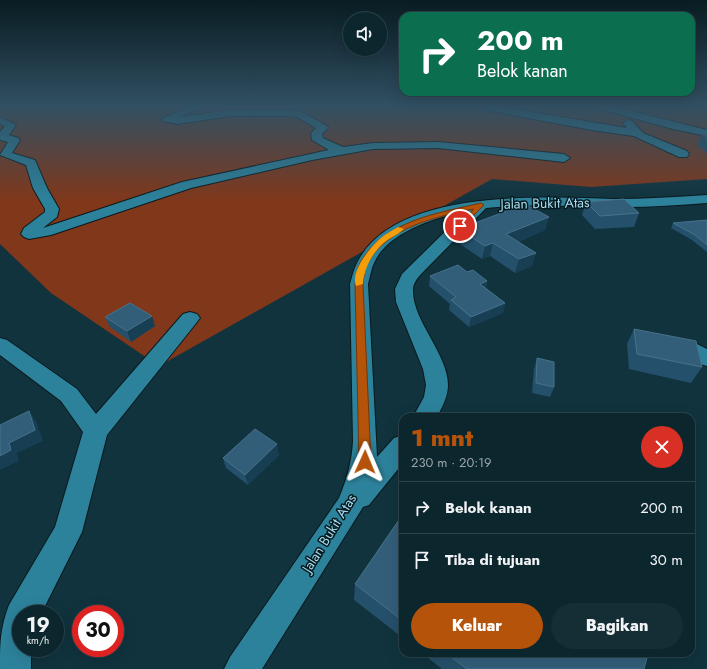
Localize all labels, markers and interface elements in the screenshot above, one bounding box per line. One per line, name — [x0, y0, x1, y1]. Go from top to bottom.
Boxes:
map controls — [343, 12, 387, 56]
button: sound — [343, 12, 387, 56]
text: 200 m — [477, 20, 564, 61]
icon: right — [411, 28, 463, 80]
text: Belok kanan — [477, 58, 568, 84]
street label: Jalan Bukit Atas — [498, 192, 590, 214]
pin — [443, 209, 477, 243]
icon: arrive — [449, 215, 471, 237]
text: 1 mnt — [411, 420, 473, 455]
button: close — [641, 426, 683, 468]
position arrow — [344, 441, 386, 483]
text: 230 m · 20:19 — [411, 453, 491, 472]
street label: Jalan Bukit Atas — [296, 490, 361, 578]
icon: right — [411, 497, 433, 519]
text: Belok kanan — [445, 497, 532, 519]
text: 200 m — [640, 497, 683, 519]
icon: arrive — [411, 549, 433, 571]
text: Tiba di tujuan — [445, 549, 540, 571]
text: 30 m — [650, 549, 683, 571]
button: Keluar — [411, 603, 543, 649]
button: Bagikan — [551, 603, 683, 649]
speed limit sign: 30 — [72, 605, 124, 657]
text: 19 — [26, 611, 50, 640]
text: km/h — [27, 633, 49, 648]

